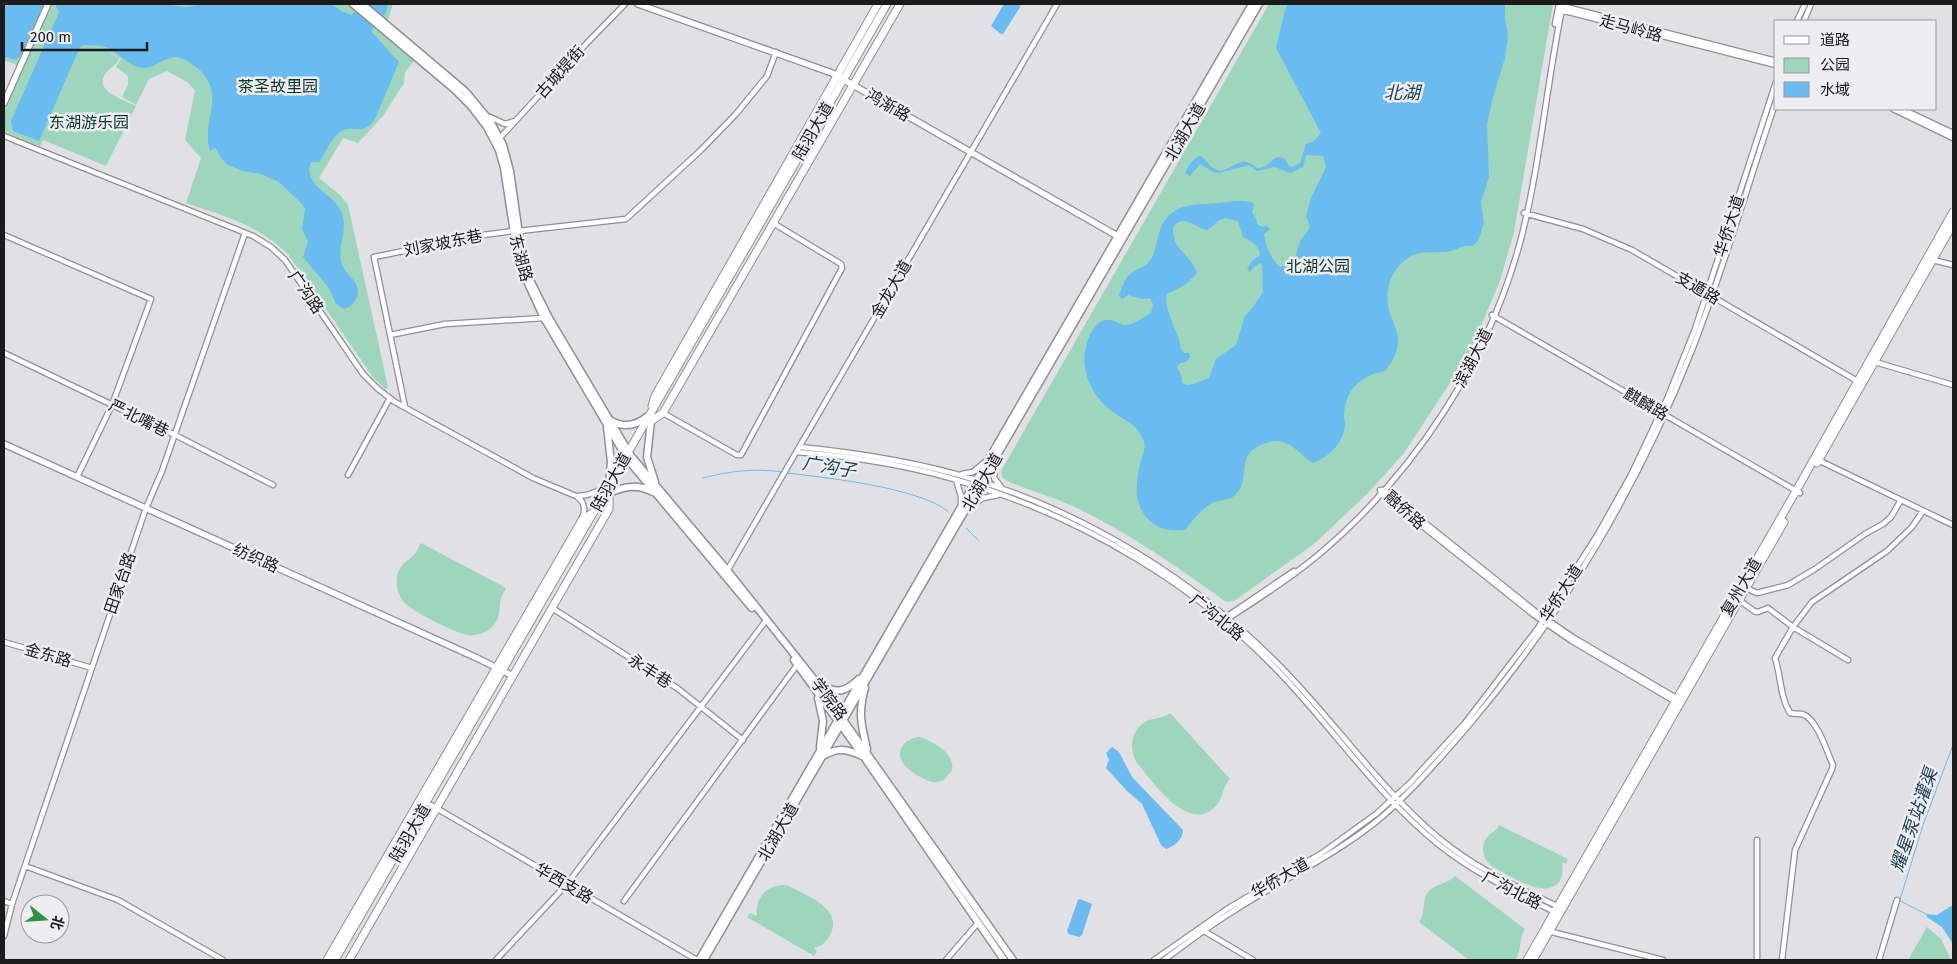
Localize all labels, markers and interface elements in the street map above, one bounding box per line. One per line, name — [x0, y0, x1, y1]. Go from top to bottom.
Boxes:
street label: 走马岭路 — [1598, 11, 1664, 45]
scale bar — [22, 20, 148, 52]
legend — [1774, 20, 1937, 110]
text: 200 m — [30, 28, 71, 46]
text: 道路 — [1820, 31, 1850, 49]
street label: 古城堤街 — [532, 42, 588, 102]
text: 公园 — [1820, 56, 1850, 74]
park label: 茶圣故里园 — [238, 77, 318, 96]
text: 水域 — [1820, 81, 1850, 99]
water label: 北湖 — [1384, 82, 1423, 104]
street label: 鸿渐路 — [862, 85, 914, 125]
street label: 陆羽大道 — [789, 99, 837, 163]
street label: 北湖大道 — [1161, 100, 1209, 164]
park label: 东湖游乐园 — [49, 113, 129, 132]
street label: 华侨大道 — [1710, 193, 1748, 259]
street label: 刘家坡东巷 — [402, 226, 484, 260]
street label: 东湖路 — [506, 232, 536, 284]
street label: 金龙大道 — [867, 257, 915, 321]
park label: 北湖公园 — [1286, 257, 1350, 276]
street label: 广沟路 — [284, 267, 328, 317]
street label: 支遁路 — [1672, 268, 1724, 308]
street label: 滨湖大道 — [1450, 325, 1496, 391]
street label: 麒麟路 — [1620, 384, 1672, 424]
street label: 严北嘴巷 — [106, 395, 172, 441]
street label: 陆羽大道 — [587, 449, 635, 515]
street label: 北湖大道 — [958, 450, 1006, 514]
water label: 广沟子 — [801, 452, 859, 482]
street label: 融侨路 — [1381, 487, 1429, 533]
street label: 纺织路 — [230, 540, 282, 576]
street label: 田家台路 — [101, 550, 139, 616]
street label: 复州大道 — [1717, 555, 1765, 619]
street label: 华侨大道 — [1536, 561, 1586, 625]
street label: 广沟北路 — [1186, 589, 1248, 645]
street label: 金东路 — [22, 639, 74, 671]
street label: 永丰巷 — [625, 650, 675, 692]
street label: 学院路 — [807, 674, 851, 724]
water label: 耀星泵站灌渠 — [1886, 763, 1943, 875]
street label: 北湖大道 — [754, 800, 802, 864]
street label: 陆羽大道 — [386, 801, 434, 865]
street label: 华侨大道 — [1248, 854, 1312, 902]
street label: 华西支路 — [532, 859, 596, 907]
street label: 广沟北路 — [1479, 867, 1545, 913]
north arrow — [20, 894, 70, 944]
text: 北 — [47, 913, 67, 932]

